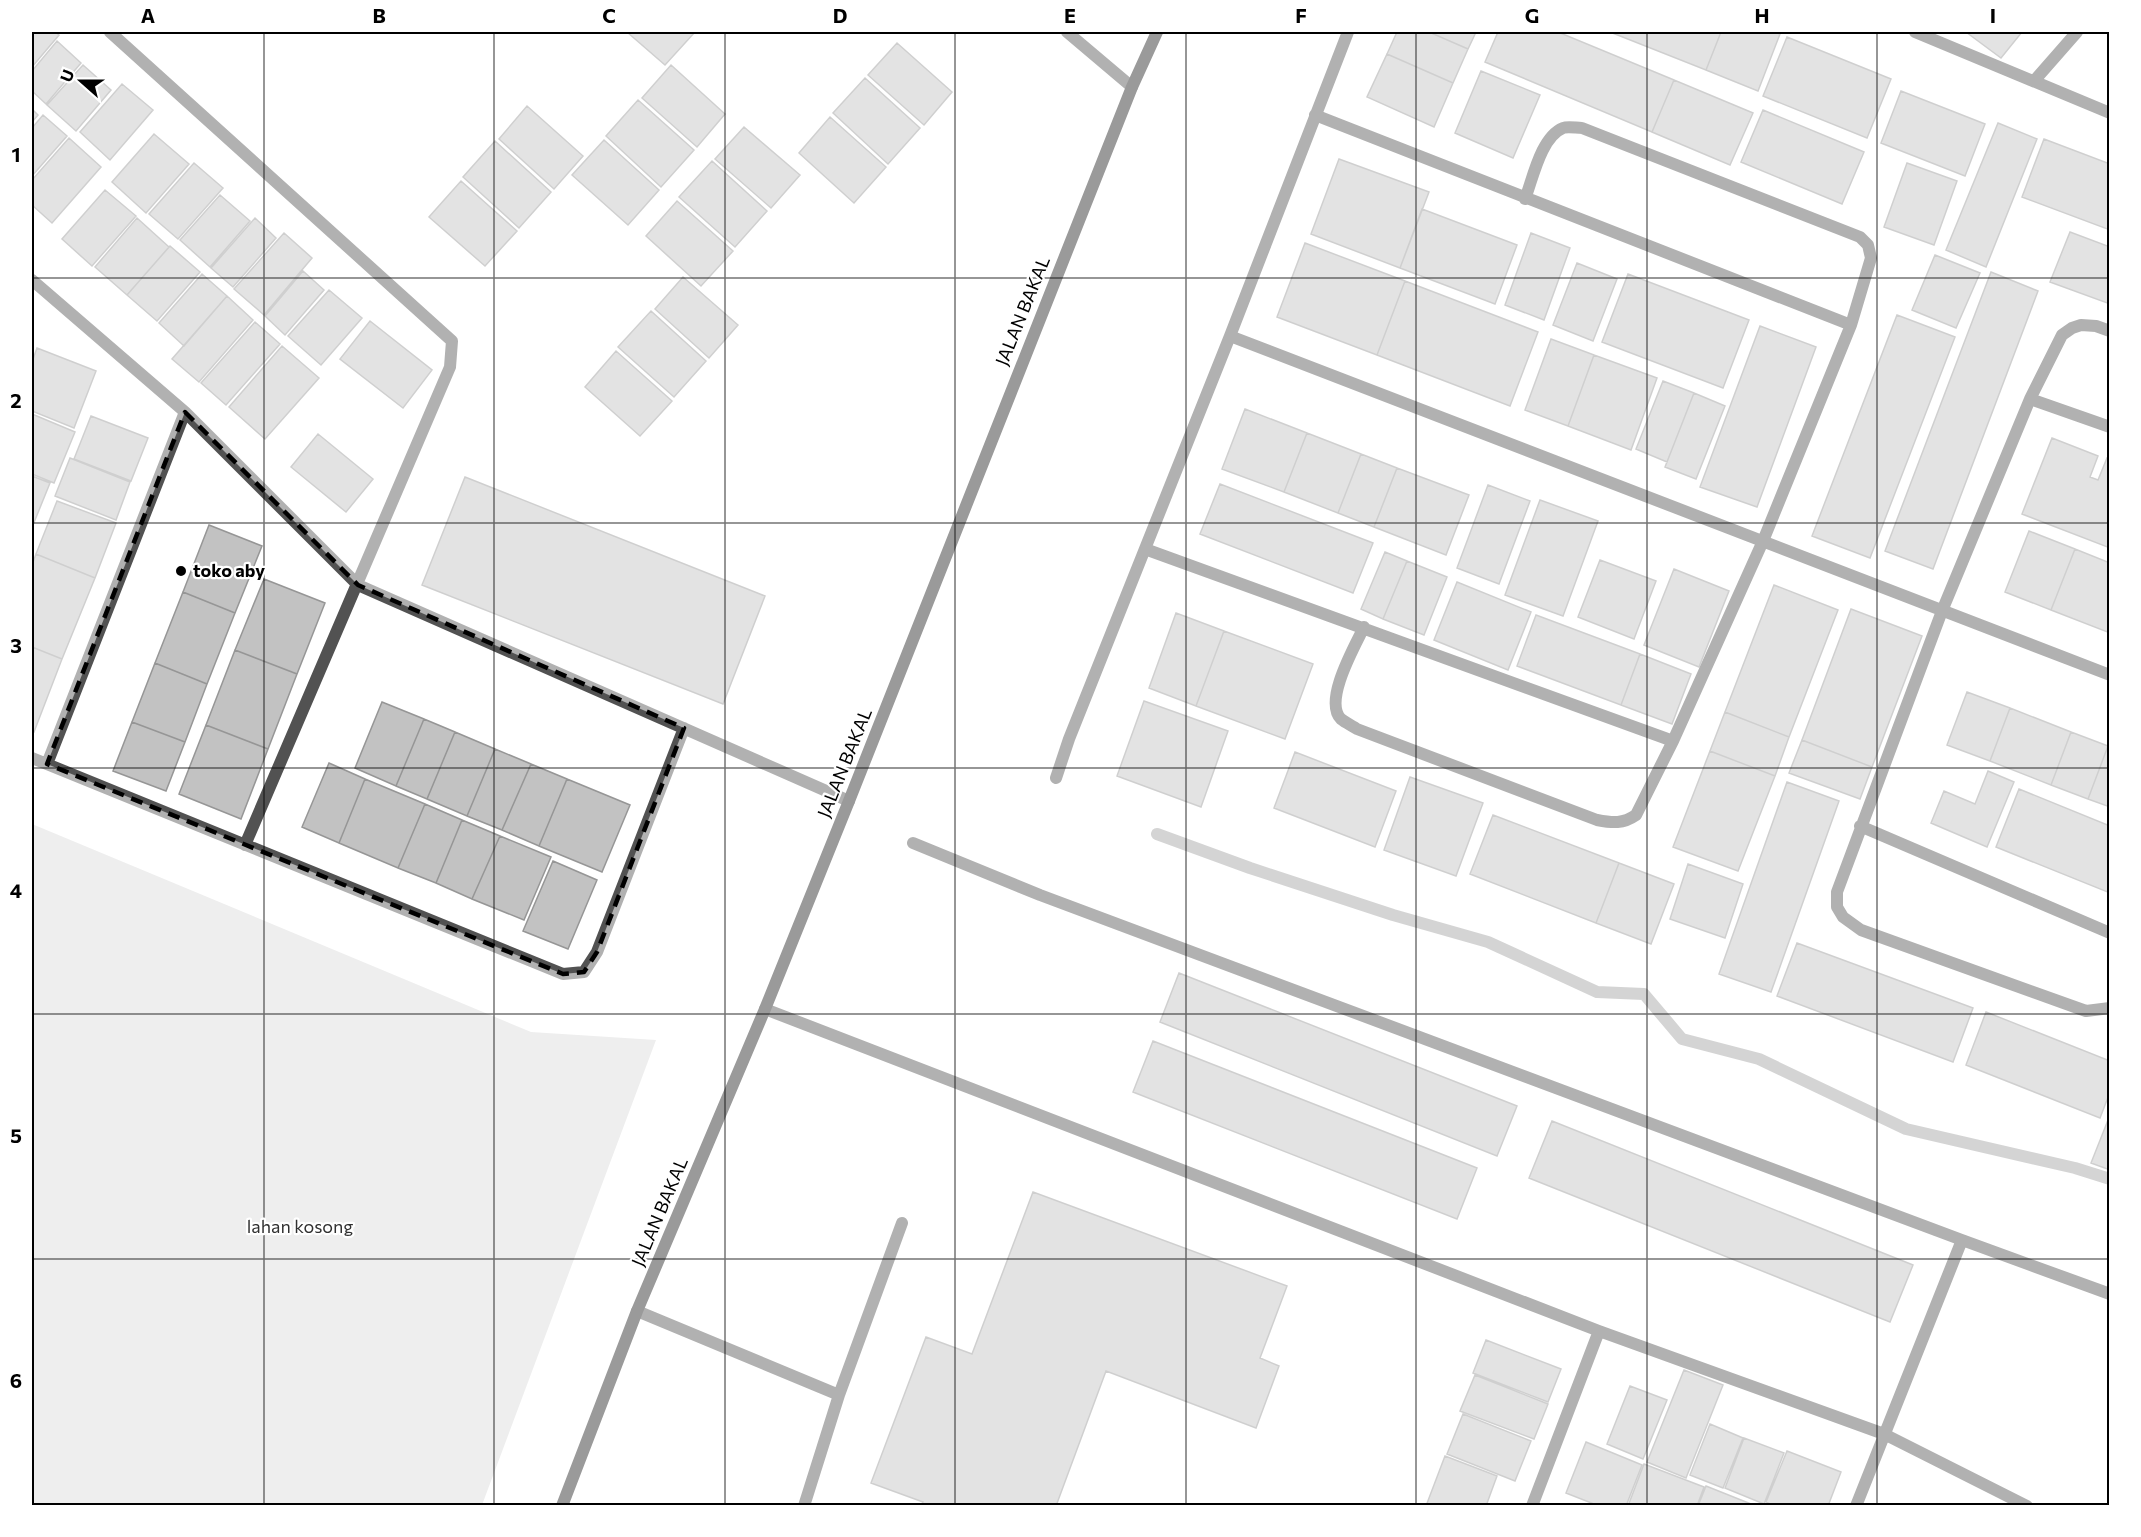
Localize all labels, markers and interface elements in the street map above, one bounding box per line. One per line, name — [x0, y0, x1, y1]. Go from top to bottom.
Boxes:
text: A — [141, 3, 155, 27]
text: B — [372, 3, 386, 27]
text: C — [602, 3, 616, 27]
text: D — [833, 3, 847, 27]
text: E — [1064, 3, 1076, 27]
text: F — [1295, 3, 1307, 27]
text: G — [1525, 3, 1539, 27]
text: H — [1755, 3, 1770, 27]
text: I — [1990, 3, 1996, 27]
north arrow — [51, 51, 111, 111]
text: U — [56, 67, 77, 84]
text: 1 — [11, 142, 21, 166]
street label: JALAN BAKAL — [990, 253, 1054, 369]
text: 2 — [10, 388, 22, 412]
place label: toko aby — [193, 559, 265, 581]
marker: toko aby — [174, 564, 188, 578]
text: 3 — [10, 633, 22, 657]
street label: JALAN BAKAL — [812, 705, 876, 821]
text: 4 — [10, 878, 22, 902]
text: 5 — [10, 1123, 22, 1147]
street label: JALAN BAKAL — [626, 1154, 692, 1269]
park label: lahan kosong — [247, 1215, 353, 1237]
text: 6 — [10, 1368, 22, 1392]

